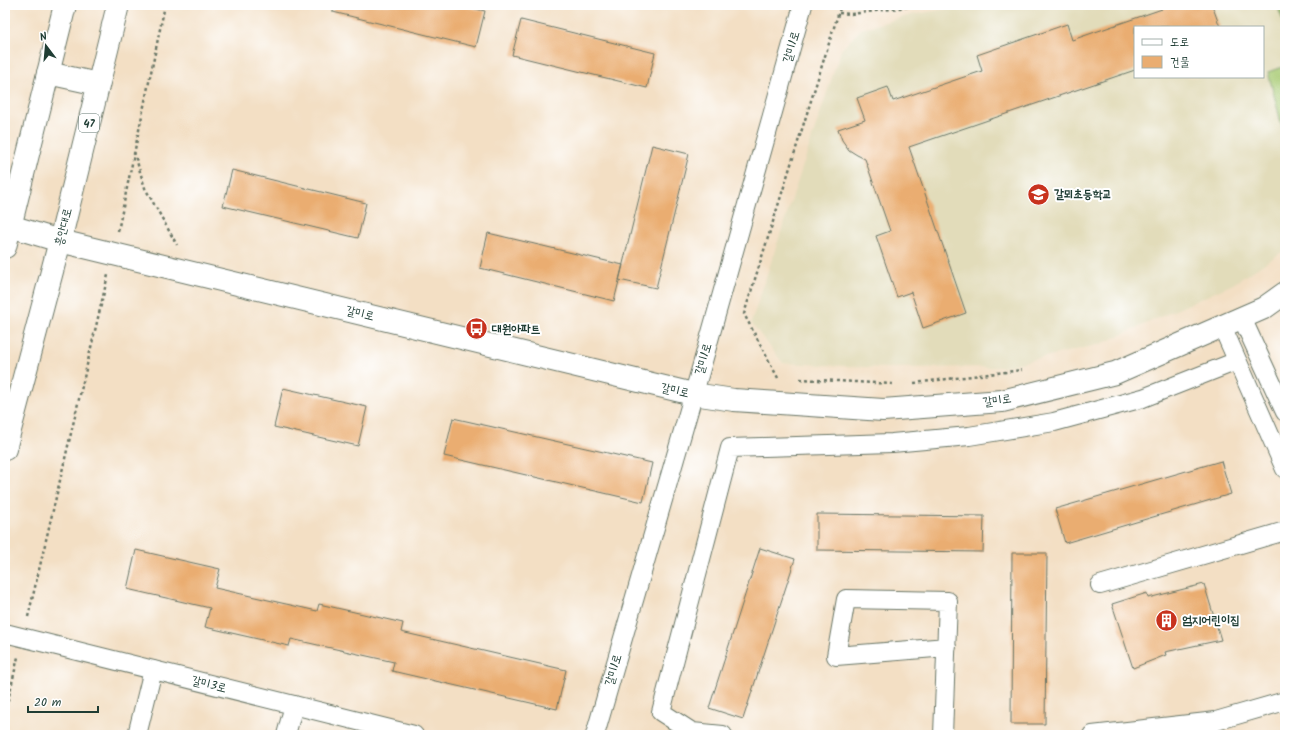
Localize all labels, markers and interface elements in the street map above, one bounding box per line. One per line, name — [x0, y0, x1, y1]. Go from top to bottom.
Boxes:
north arrow — [26, 26, 66, 66]
legend — [1134, 26, 1264, 78]
text: N — [38, 28, 49, 47]
street label: 갈미1로 — [778, 29, 805, 65]
text: 도로 — [1170, 33, 1189, 52]
text: 건물 — [1170, 53, 1190, 72]
road number: 47 — [79, 114, 99, 132]
school or university icon: 갈뫼초등학교 — [1026, 181, 1052, 207]
place label: 갈뫼초등학교 — [1054, 185, 1112, 204]
street label: 흥안대로 — [50, 206, 77, 248]
street label: 갈미로 — [344, 301, 376, 326]
bus stop icon: 대원아파트 — [463, 316, 489, 342]
place label: 대원아파트 — [491, 320, 541, 339]
street label: 갈미1로 — [690, 341, 717, 377]
street label: 갈미로 — [659, 378, 691, 403]
street label: 갈미로 — [981, 389, 1013, 412]
building icon: 엄지어린이집 — [1153, 607, 1179, 633]
place label: 엄지어린이집 — [1182, 611, 1240, 630]
street label: 갈미1로 — [600, 652, 627, 688]
street label: 갈미3로 — [189, 671, 229, 698]
scale bar — [28, 688, 98, 714]
text: 20 m — [34, 693, 62, 712]

